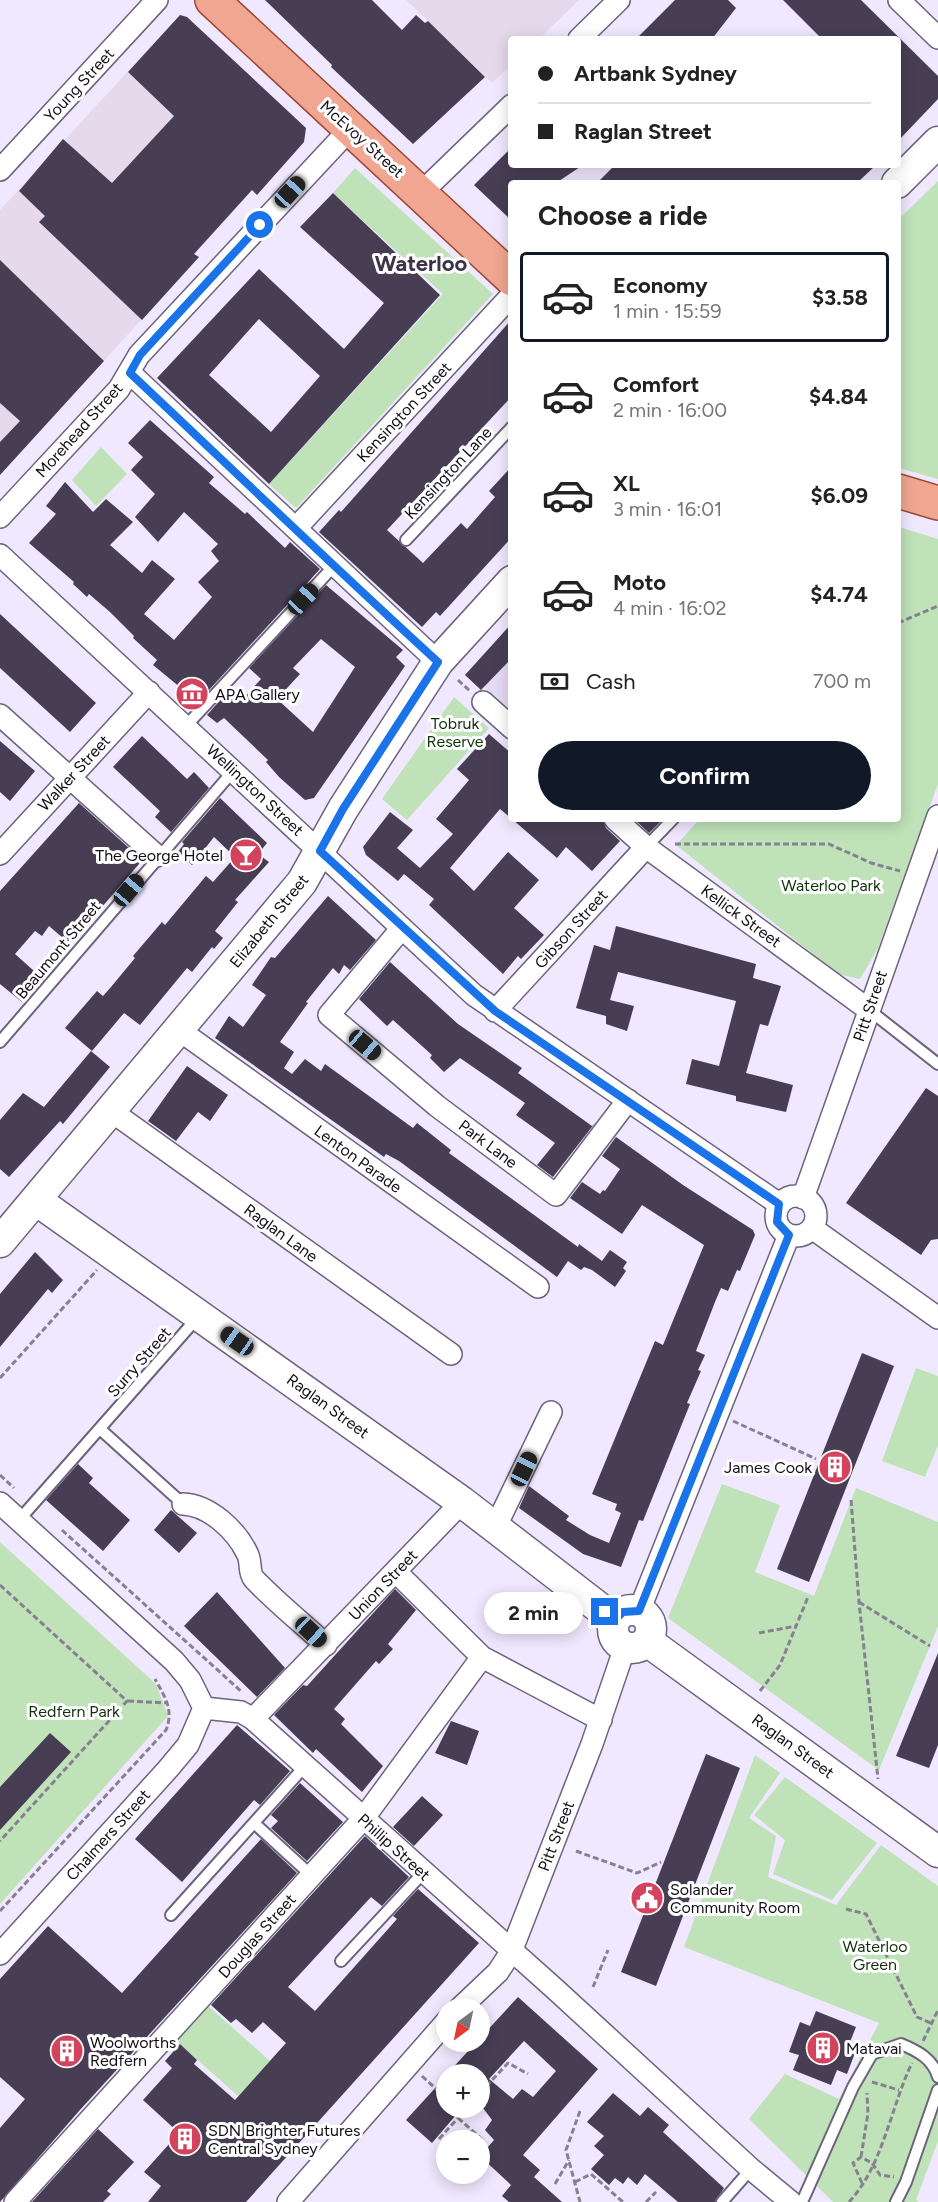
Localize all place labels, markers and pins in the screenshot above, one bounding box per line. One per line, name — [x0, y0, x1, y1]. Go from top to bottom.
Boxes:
museum icon: APA Gallery — [174, 676, 210, 712]
place label: APA Gallery — [215, 685, 300, 704]
bar icon: The George Hotel — [228, 837, 264, 873]
place label: The George Hotel — [95, 846, 223, 865]
building icon: James Cook — [817, 1449, 853, 1485]
place label: James Cook — [724, 1458, 812, 1477]
public building icon: Solander Community Room — [629, 1880, 665, 1916]
place label: Solander Community Room — [670, 1880, 800, 1917]
building icon: Matavai — [805, 2030, 841, 2066]
building icon: Woolworths Redfern — [49, 2033, 85, 2069]
place label: Woolworths Redfern — [90, 2033, 176, 2070]
place label: Matavai — [846, 2039, 902, 2058]
building icon: SDN Brighter Futures Central Sydney — [167, 2121, 203, 2157]
place label: SDN Brighter Futures Central Sydney — [208, 2121, 361, 2158]

